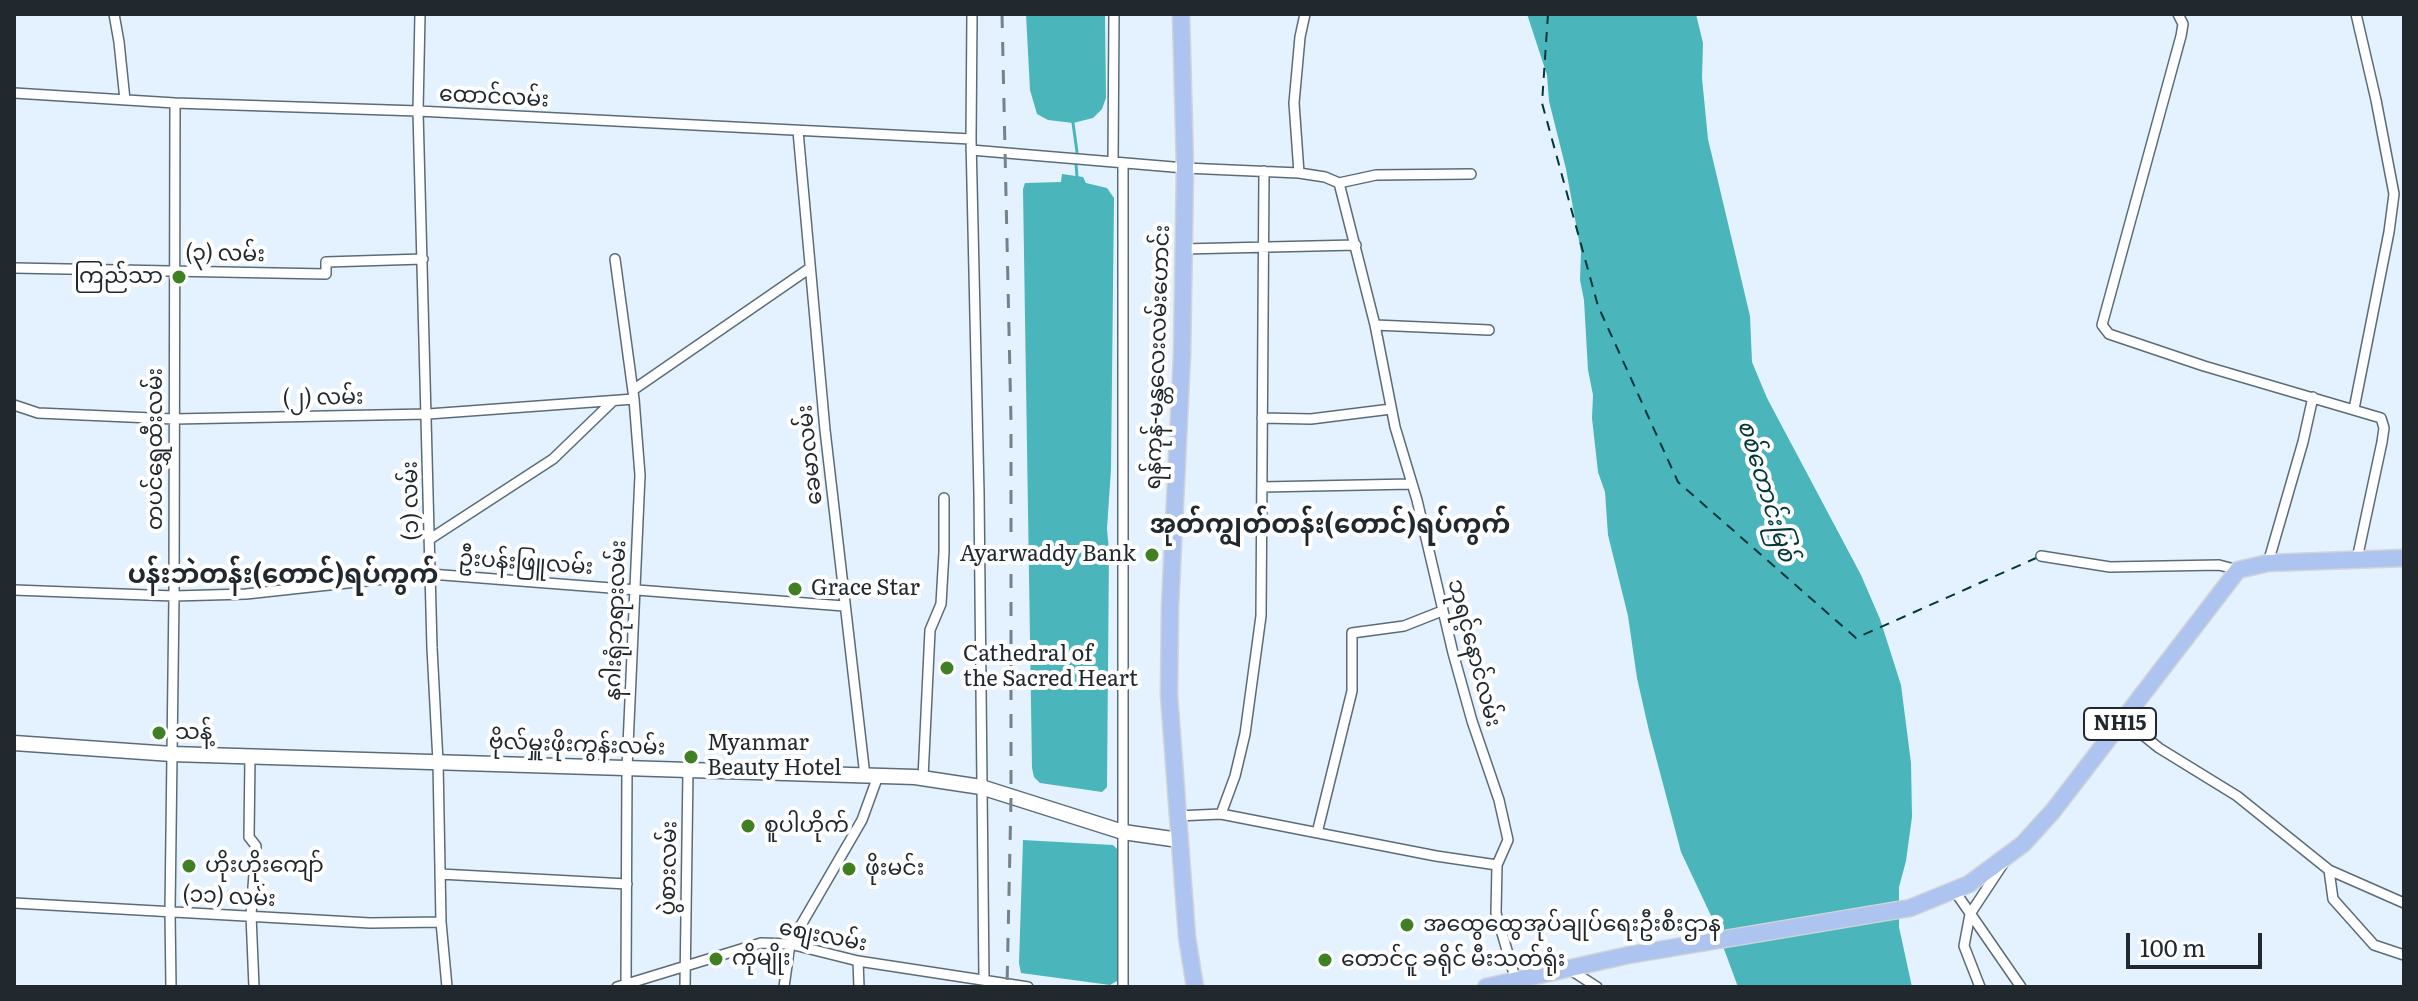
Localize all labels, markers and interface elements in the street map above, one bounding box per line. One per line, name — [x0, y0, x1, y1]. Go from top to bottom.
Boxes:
street label: ထောင်လမ်း — [438, 81, 550, 113]
street label: ရန်ကုန်-မန္တလေးလမ်းဟောင်း — [1140, 224, 1176, 490]
street label: (၃) လမ်း — [185, 240, 265, 268]
place label: ကြည်သာ — [74, 264, 163, 290]
marker: ကြည်သာ — [170, 268, 188, 286]
street label: တပင်ရွှေထီးလမ်း — [143, 368, 169, 530]
street label: (၂) လမ်း — [282, 384, 364, 412]
street label: ခေမာလမ်း — [792, 404, 828, 506]
water label: စစ်တောင်းမြစ် — [1731, 417, 1801, 565]
street label: (၁) လမ်း — [397, 461, 425, 541]
district label: အုတ်ကျွတ်တန်း(တောင်)ရပ်ကွက် — [1150, 509, 1510, 541]
street label: နဂါးရုံဘုရားလမ်း — [600, 539, 632, 701]
place label: Ayarwaddy Bank — [960, 542, 1136, 568]
street label: ဦးပန်းဖြူလမ်း — [458, 545, 594, 581]
marker: Ayarwaddy Bank — [1143, 546, 1161, 564]
district label: ပန်းဘဲတန်း(တောင်)ရပ်ကွက် — [128, 559, 438, 591]
place label: Grace Star — [811, 576, 920, 602]
street label: ဘုရင့်နောင်လမ်း — [1442, 576, 1506, 730]
marker: Grace Star — [786, 580, 804, 598]
place label: Cathedral of the Sacred Heart — [963, 642, 1138, 694]
marker: Cathedral of the Sacred Heart — [938, 659, 956, 677]
road number: NH15 — [2084, 708, 2156, 740]
place label: သန့် — [175, 720, 212, 746]
marker: သန့် — [150, 724, 168, 742]
street label: ဗိုလ်မှူးဖိုးကွန်းလမ်း — [488, 729, 666, 761]
place label: Myanmar Beauty Hotel — [707, 731, 841, 782]
marker: Myanmar Beauty Hotel — [682, 748, 700, 766]
place label: စူပါဟိုက် — [764, 813, 849, 839]
marker: စူပါဟိုက် — [739, 817, 757, 835]
street label: ပွဲစားလမ်း — [655, 820, 683, 916]
place label: ဟိုးဟိုးကျော် — [205, 853, 324, 879]
place label: ဖိုးမင်း — [865, 856, 924, 882]
marker: ဟိုးဟိုးကျော် — [180, 857, 198, 875]
marker: ဖိုးမင်း — [840, 860, 858, 878]
street label: (၁၁) လမ်း — [182, 881, 276, 913]
place label: အထွေထွေအုပ်ချုပ်ရေးဦးစီးဌာန — [1423, 912, 1721, 938]
street label: စျေးလမ်း — [777, 915, 869, 957]
marker: အထွေထွေအုပ်ချုပ်ရေးဦးစီးဌာန — [1398, 916, 1416, 934]
scale bar — [2130, 917, 2266, 967]
text: 100 m — [2140, 929, 2206, 964]
place label: ကိုမျိုး — [732, 946, 791, 972]
place label: တောင်ငူ ခရိုင် မီးသတ်ရုံး — [1341, 947, 1565, 973]
marker: ကိုမျိုး — [707, 950, 725, 968]
marker: တောင်ငူ ခရိုင် မီးသတ်ရုံး — [1316, 951, 1334, 969]

